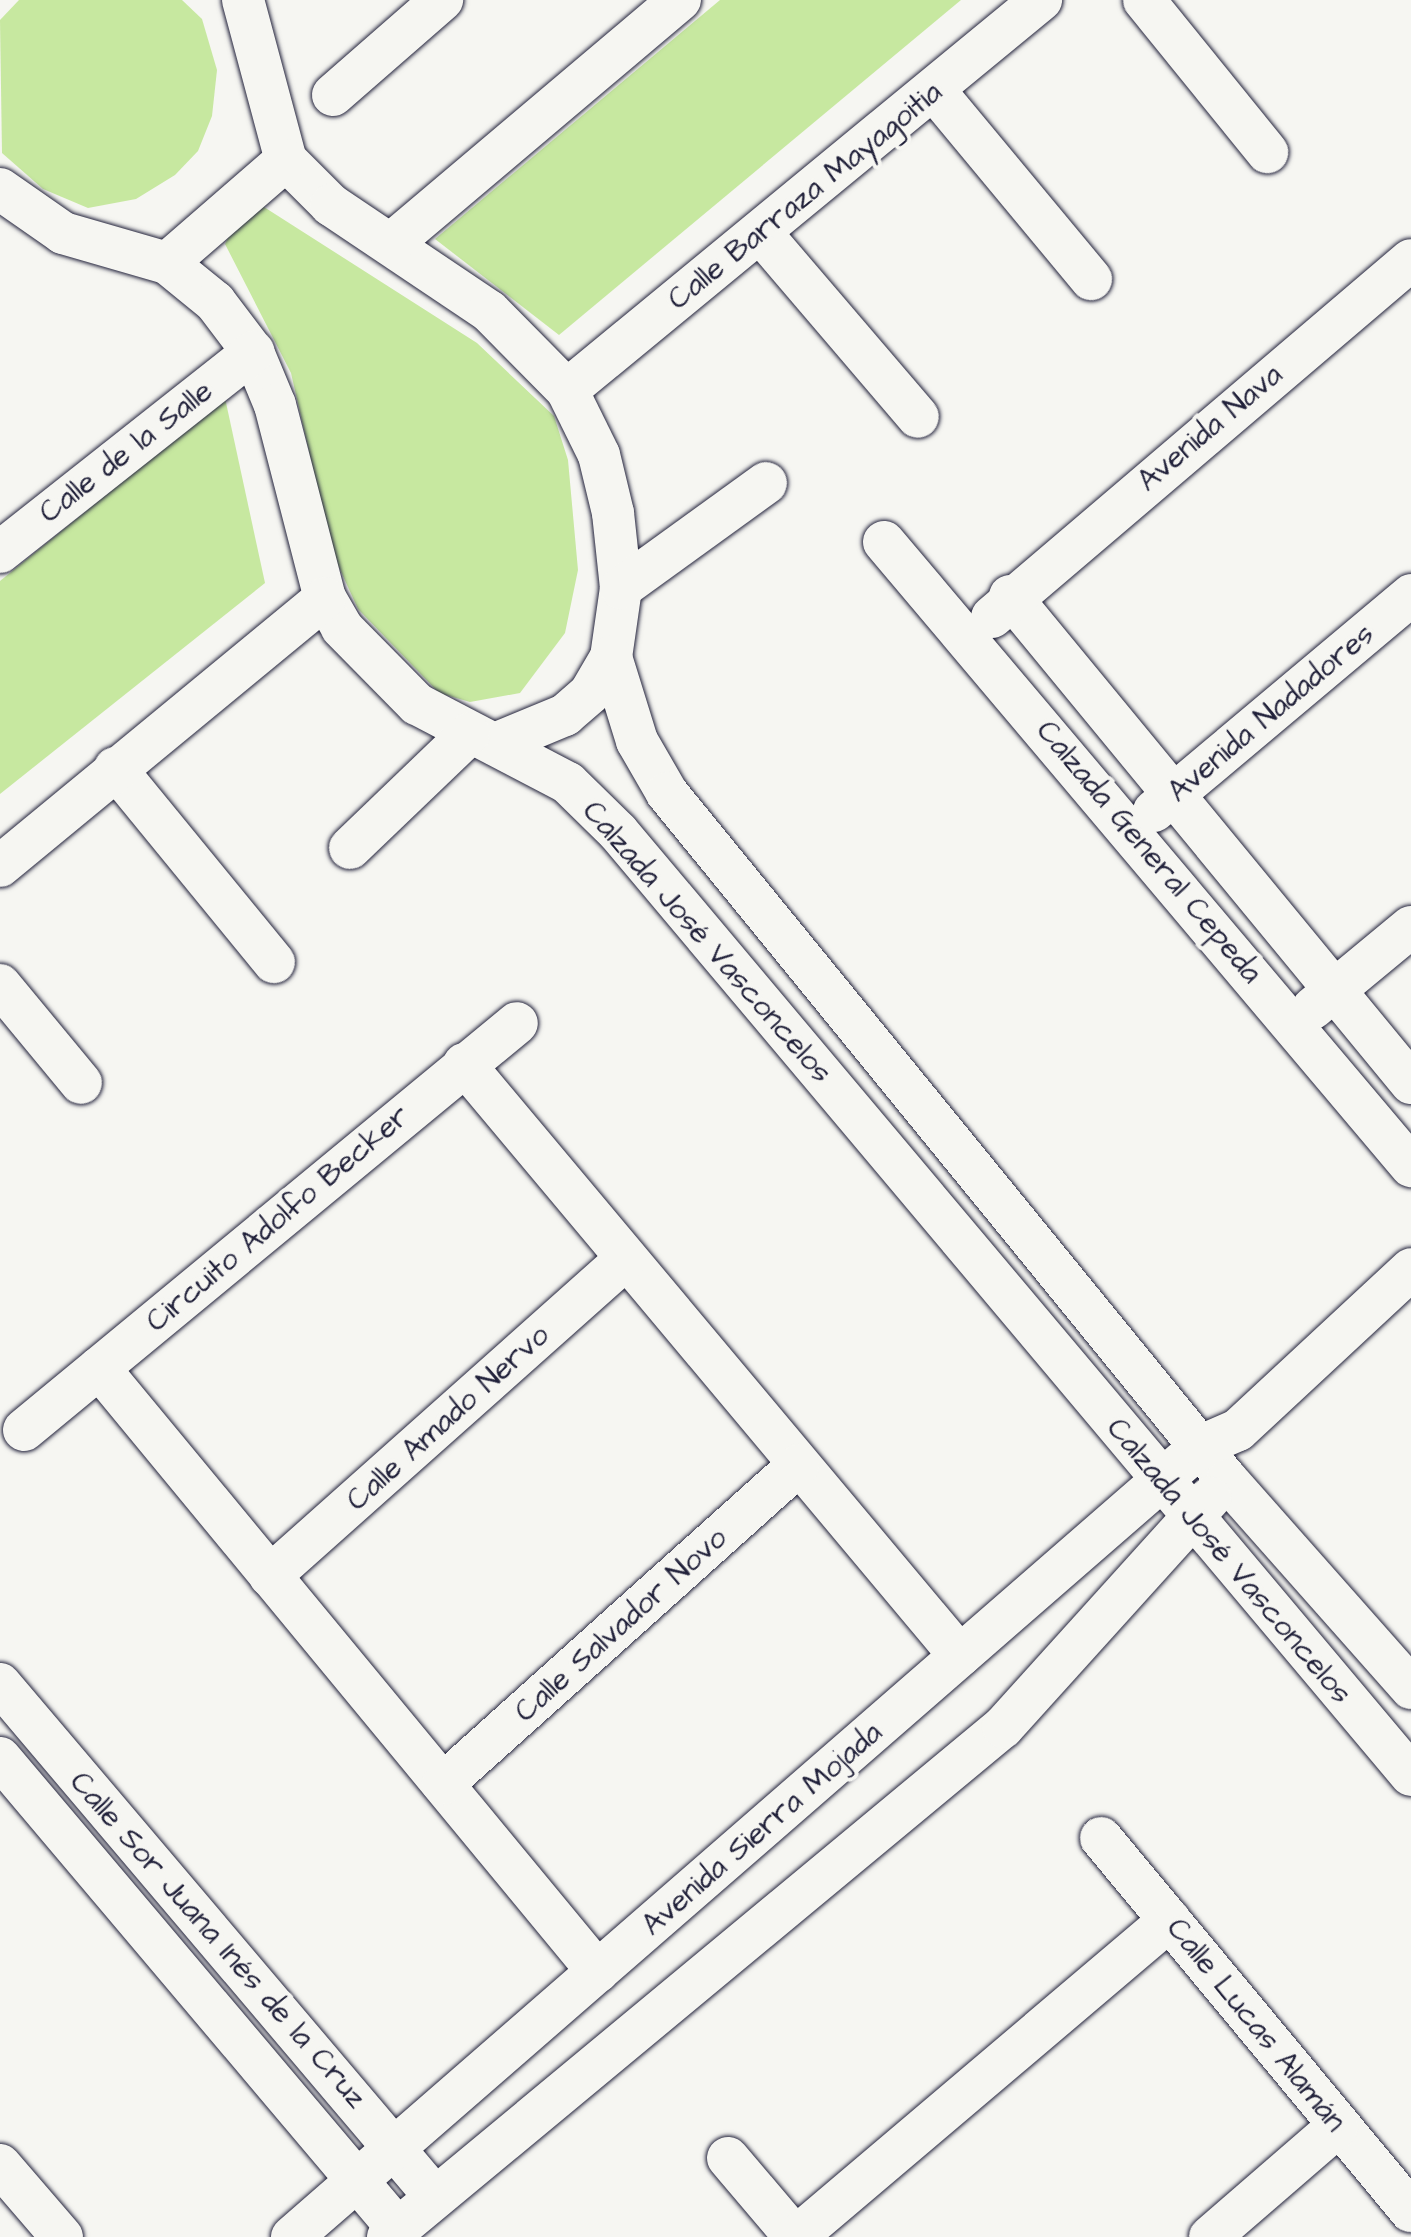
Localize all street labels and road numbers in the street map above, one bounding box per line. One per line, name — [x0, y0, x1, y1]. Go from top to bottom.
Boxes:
street label: Calle Barraza Mayagoitia — [661, 74, 949, 318]
street label: Avenida Nava — [1130, 357, 1290, 499]
street label: Calle de la Salle — [32, 373, 220, 531]
street label: Avenida Nadadores — [1161, 616, 1381, 810]
street label: Calzada General Cepeda — [1029, 713, 1269, 991]
street label: Calzada José Vasconcelos — [575, 794, 839, 1090]
street label: Circuito Adolfo Becker — [139, 1098, 417, 1340]
street label: Calle Amado Nervo — [339, 1318, 557, 1518]
street label: Calzada José Vasconcelos — [1099, 1411, 1359, 1711]
street label: Calle Salvador Novo — [507, 1520, 735, 1730]
street label: Avenida Sierra Mojada — [635, 1715, 889, 1943]
street label: Calle Sor Juana Inés de la Cruz — [62, 1764, 374, 2116]
street label: Calle Lucas Alamán — [1159, 1911, 1353, 2139]

